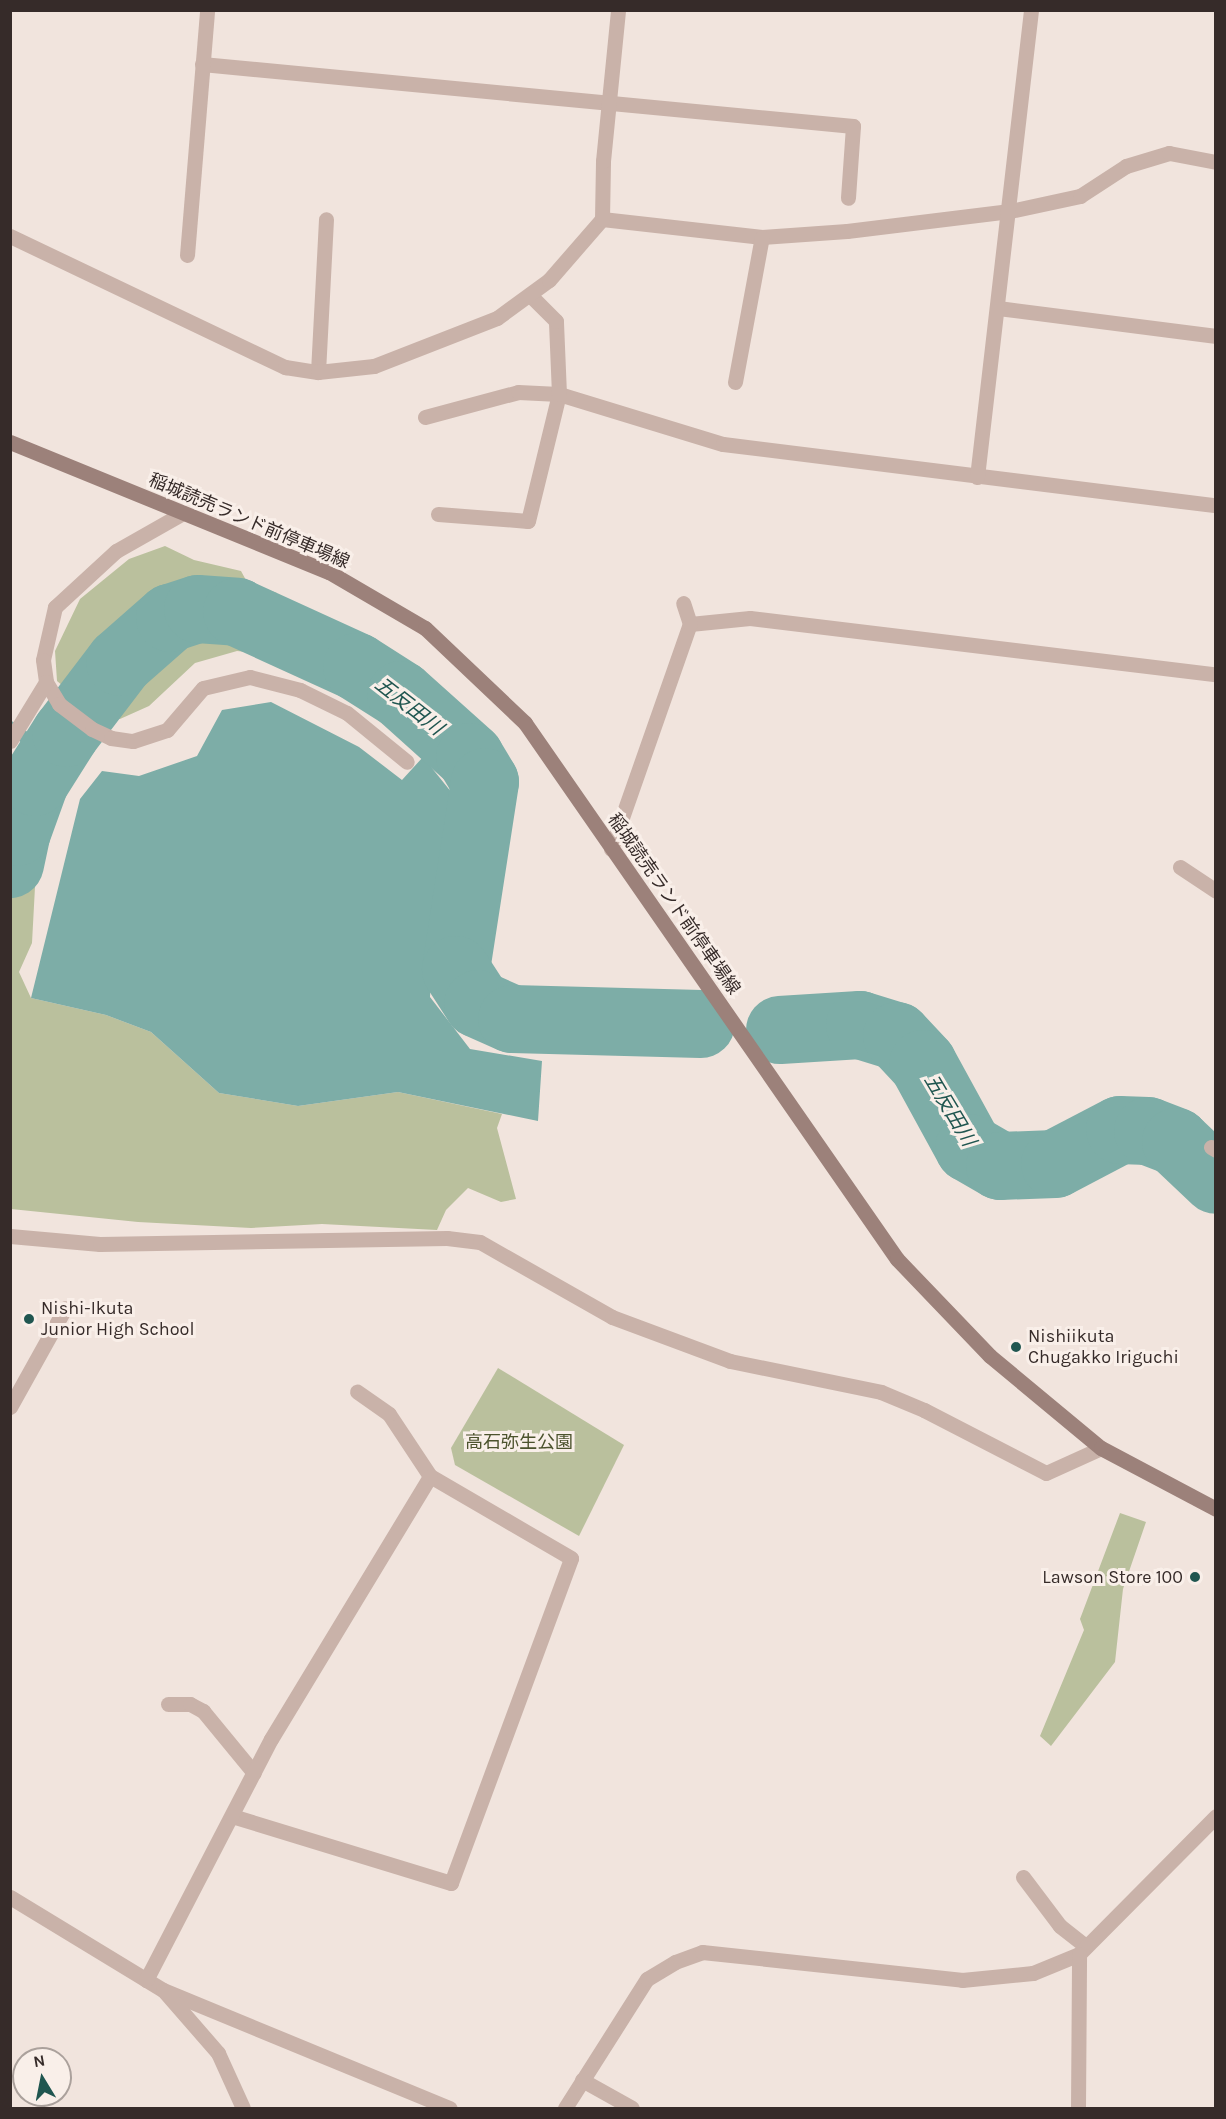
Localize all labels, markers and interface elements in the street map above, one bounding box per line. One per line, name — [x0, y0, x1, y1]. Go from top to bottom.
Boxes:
street label: 稲城読売ランド前停車場線 — [145, 469, 353, 573]
water label: 五反田川 — [370, 672, 448, 740]
street label: 稲城読売ランド前停車場線 — [603, 809, 745, 999]
water label: 五反田川 — [919, 1070, 981, 1150]
place label: Nishi-Ikuta Junior High School — [41, 1298, 194, 1340]
marker: Nishi-Ikuta Junior High School — [22, 1312, 36, 1326]
place label: Nishiikuta Chugakko Iriguchi — [1028, 1326, 1179, 1368]
marker: Nishiikuta Chugakko Iriguchi — [1009, 1340, 1023, 1354]
park label: 高石弥生公園 — [465, 1431, 573, 1453]
place label: Lawson Store 100 — [1042, 1566, 1183, 1588]
marker: Lawson Store 100 — [1188, 1570, 1202, 1584]
north arrow — [12, 2047, 72, 2107]
text: N — [32, 2050, 46, 2071]

